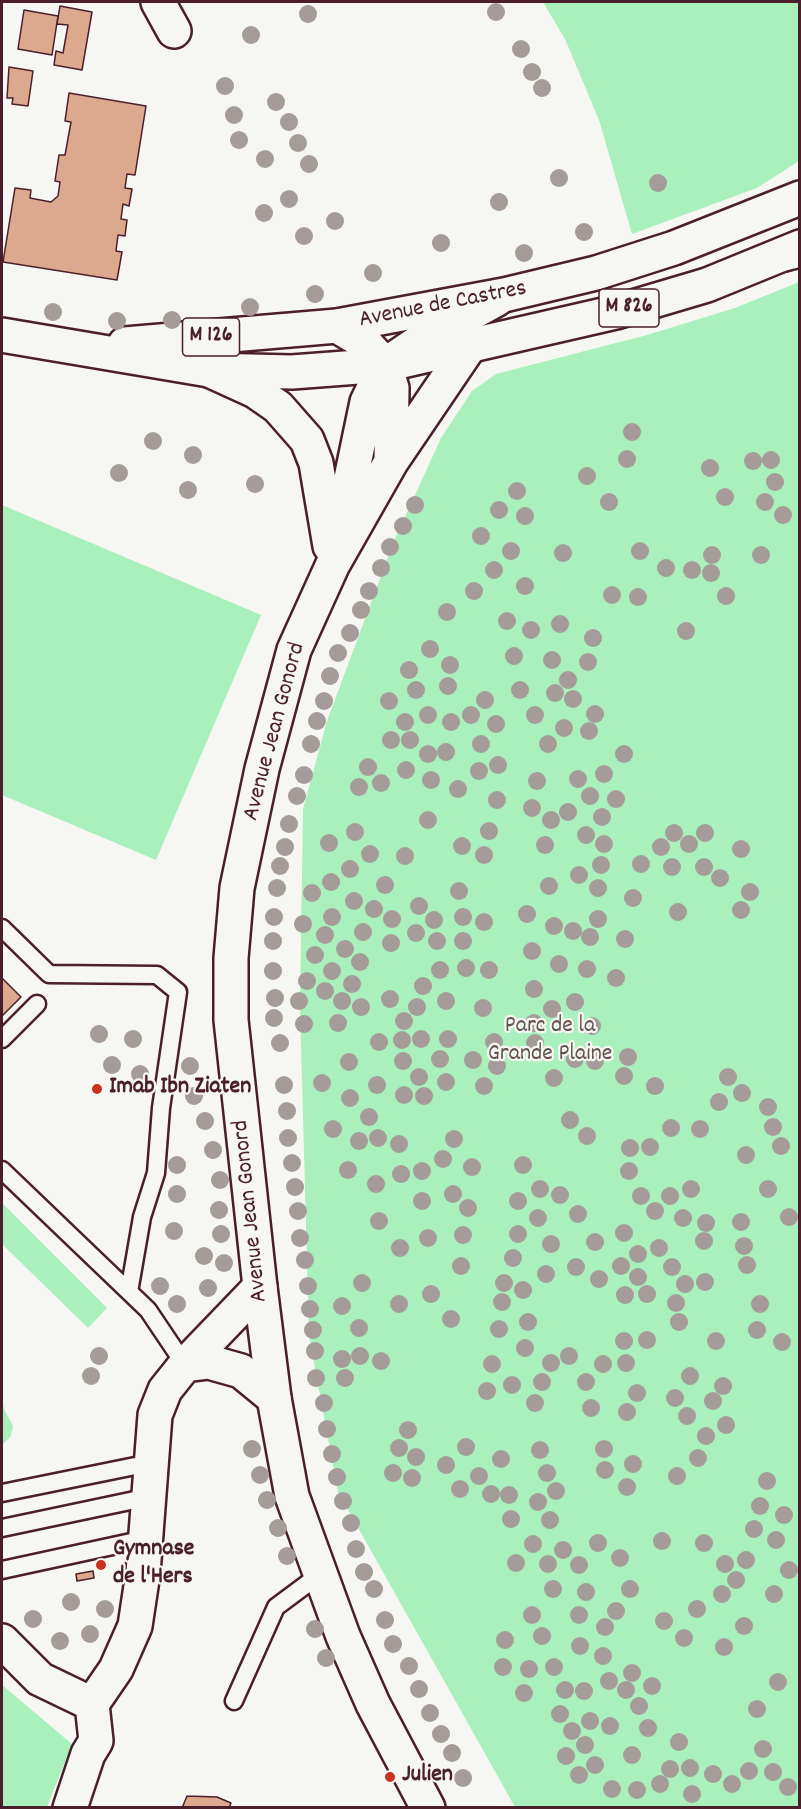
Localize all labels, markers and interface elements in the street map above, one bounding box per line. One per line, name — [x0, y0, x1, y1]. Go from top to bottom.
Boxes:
street label: Avenue de Castres — [357, 276, 529, 336]
road number: M 826 — [599, 289, 659, 327]
road number: M 126 — [182, 318, 240, 356]
street label: Avenue Jean Gonord — [238, 640, 314, 824]
park label: Parc de la Grande Plaine — [488, 1014, 612, 1070]
place label: Imab Ibn Ziaten — [109, 1075, 251, 1103]
marker: Imab Ibn Ziaten — [90, 1082, 104, 1096]
street label: Avenue Jean Gonord — [228, 1118, 276, 1304]
place label: Gymnase de l'Hers — [113, 1537, 194, 1593]
marker: Gymnase de l'Hers — [94, 1558, 108, 1572]
place label: Julien — [402, 1763, 453, 1791]
marker: Julien — [383, 1770, 397, 1784]

